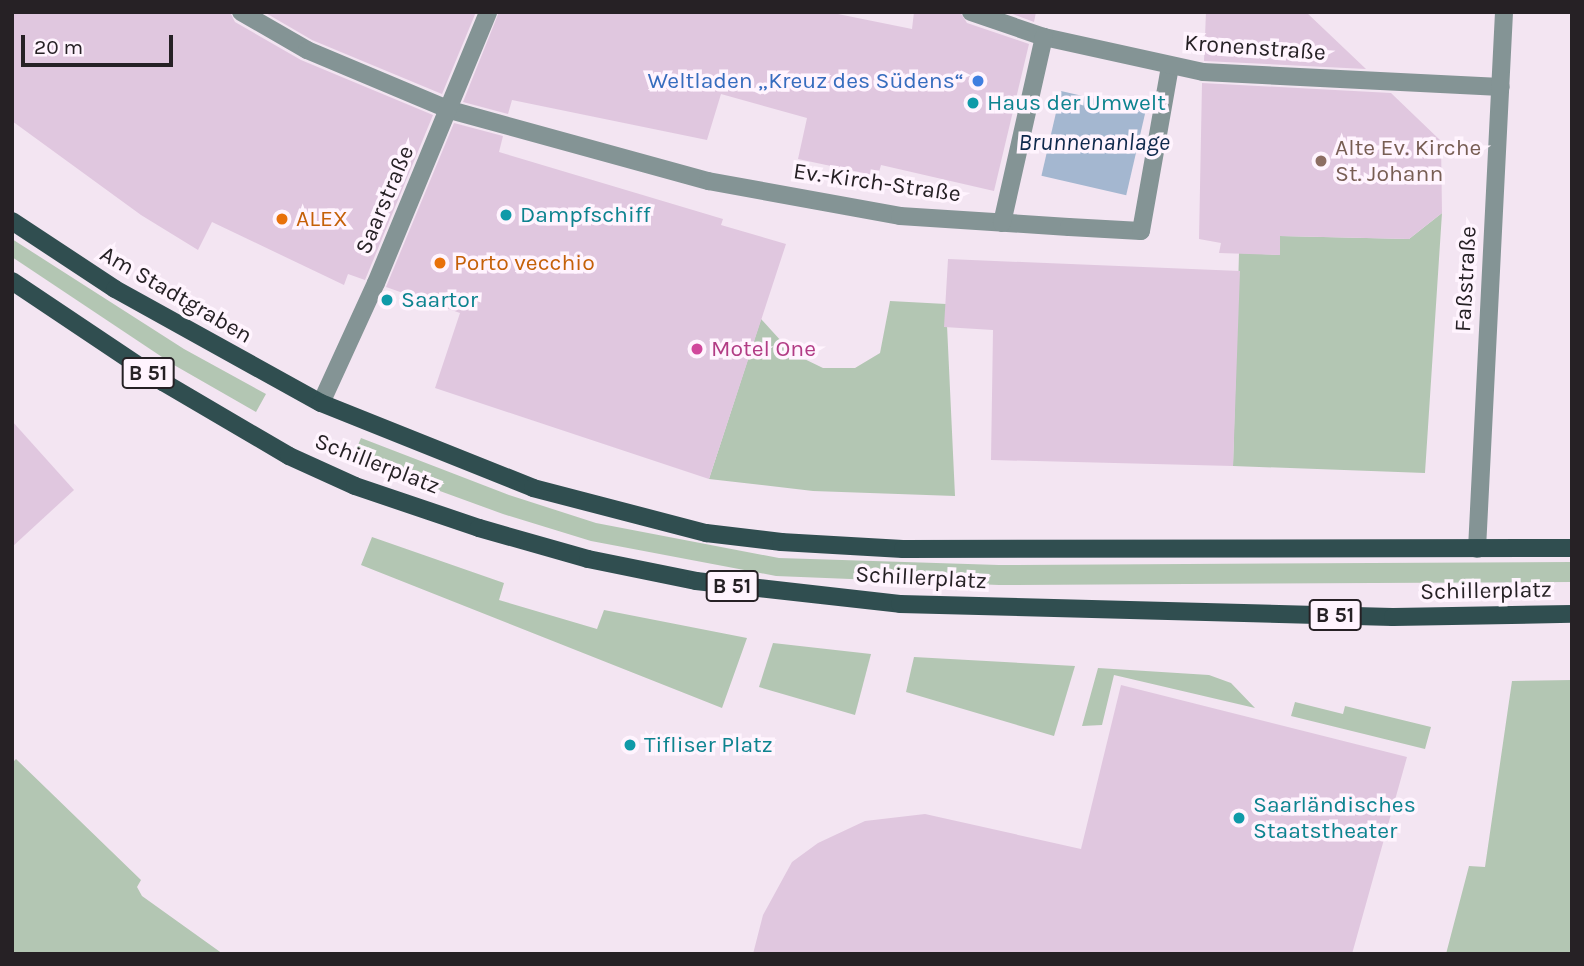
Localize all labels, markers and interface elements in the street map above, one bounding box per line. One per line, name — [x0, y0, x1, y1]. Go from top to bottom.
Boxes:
scale bar — [24, 21, 177, 65]
street label: Kronenstraße — [1183, 29, 1327, 67]
text: 20 m — [34, 35, 83, 59]
place label: Weltladen „Kreuz des Südens“ — [648, 67, 964, 95]
marker: Weltladen „Kreuz des Südens“ — [970, 73, 986, 89]
place label: Haus der Umwelt — [987, 89, 1166, 117]
marker: Haus der Umwelt — [965, 95, 981, 111]
water label: Brunnenanlage — [1018, 129, 1170, 157]
place label: Alte Ev. Kirche St. Johann — [1335, 134, 1481, 188]
street label: Saarstraße — [350, 142, 420, 258]
marker: Alte Ev. Kirche St. Johann — [1313, 153, 1329, 169]
street label: Ev.-Kirch-Straße — [791, 158, 963, 208]
place label: Dampfschiff — [520, 201, 651, 229]
place label: ALEX — [296, 205, 348, 233]
marker: Dampfschiff — [498, 207, 514, 223]
marker: ALEX — [274, 211, 290, 227]
street label: Faßstraße — [1449, 225, 1483, 333]
street label: Am Stadtgraben — [95, 240, 257, 350]
place label: Porto vecchio — [454, 249, 595, 277]
marker: Porto vecchio — [432, 255, 448, 271]
place label: Saartor — [401, 286, 478, 314]
marker: Saartor — [379, 292, 395, 308]
place label: Motel One — [711, 335, 816, 363]
marker: Motel One — [689, 341, 705, 357]
road number: B 51 — [120, 356, 176, 390]
street label: Schillerplatz — [311, 428, 443, 500]
street label: Schillerplatz — [855, 561, 987, 595]
road number: B 51 — [704, 568, 760, 604]
street label: Schillerplatz — [1420, 576, 1552, 606]
road number: B 51 — [1307, 598, 1363, 632]
place label: Tifliser Platz — [644, 731, 773, 759]
marker: Tifliser Platz — [622, 737, 638, 753]
place label: Saarländisches Staatstheater — [1253, 791, 1416, 845]
marker: Saarländisches Staatstheater — [1231, 810, 1247, 826]

